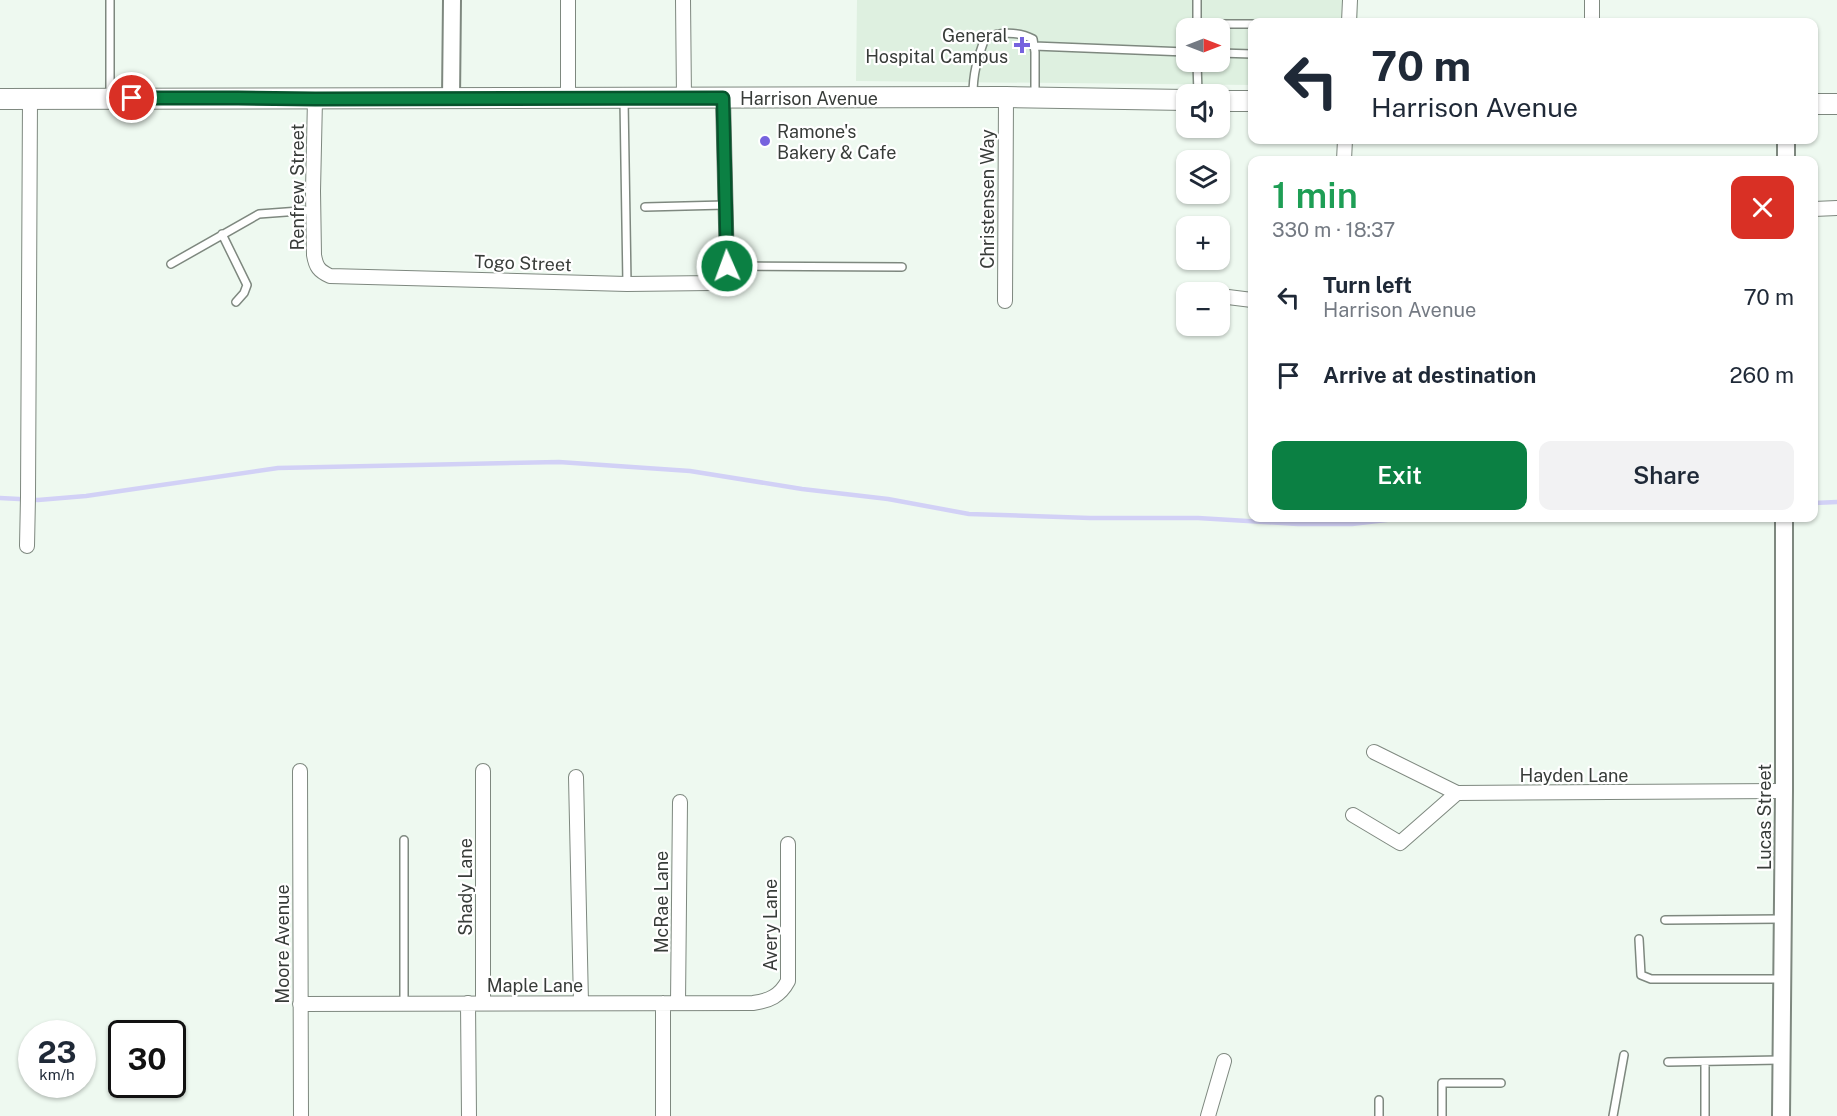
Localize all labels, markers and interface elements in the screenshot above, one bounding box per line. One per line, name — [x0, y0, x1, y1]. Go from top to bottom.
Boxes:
north arrow — [1176, 18, 1230, 72]
map controls — [1176, 18, 1230, 336]
place label: General Hospital Campus — [865, 25, 1008, 67]
marker: General Hospital Campus — [1013, 36, 1031, 54]
text: 70 m — [1371, 41, 1471, 90]
icon: left — [1272, 42, 1350, 120]
pin — [106, 72, 157, 123]
icon: arrive — [115, 81, 148, 114]
button: sound — [1176, 84, 1230, 138]
street label: Harrison Avenue — [740, 88, 878, 109]
text: Harrison Avenue — [1371, 91, 1578, 123]
place label: Ramone's Bakery & Cafe — [777, 121, 896, 163]
street label: Renfrew Street — [287, 123, 308, 251]
street label: Christensen Way — [977, 129, 998, 269]
marker: Ramone's Bakery & Cafe — [758, 134, 772, 148]
button: layers — [1176, 150, 1230, 204]
text: 1 min — [1272, 174, 1358, 216]
button: close — [1731, 176, 1794, 239]
button: + — [1176, 216, 1230, 270]
text: 330 m · 18:37 — [1272, 218, 1395, 242]
position arrow — [695, 234, 759, 298]
street label: Togo Street — [474, 251, 572, 275]
text: Turn left — [1323, 272, 1412, 298]
icon: left — [1272, 281, 1305, 314]
button: − — [1176, 282, 1230, 336]
text: 70 m — [1743, 284, 1794, 310]
text: Harrison Avenue — [1323, 298, 1476, 322]
icon: arrive — [1272, 359, 1305, 392]
text: Arrive at destination — [1323, 362, 1536, 388]
text: 260 m — [1729, 362, 1794, 388]
button: Exit — [1272, 441, 1527, 510]
button: Share — [1539, 441, 1794, 510]
street label: Lucas Street — [1754, 764, 1775, 870]
street label: Hayden Lane — [1519, 765, 1629, 786]
street label: Shady Lane — [455, 838, 476, 936]
street label: McRae Lane — [651, 851, 672, 953]
street label: Avery Lane — [760, 879, 781, 971]
street label: Moore Avenue — [272, 884, 293, 1004]
street label: Maple Lane — [487, 975, 583, 996]
speed limit sign: 30 — [108, 1020, 186, 1098]
text: 23 — [37, 1034, 77, 1070]
text: km/h — [39, 1066, 75, 1083]

